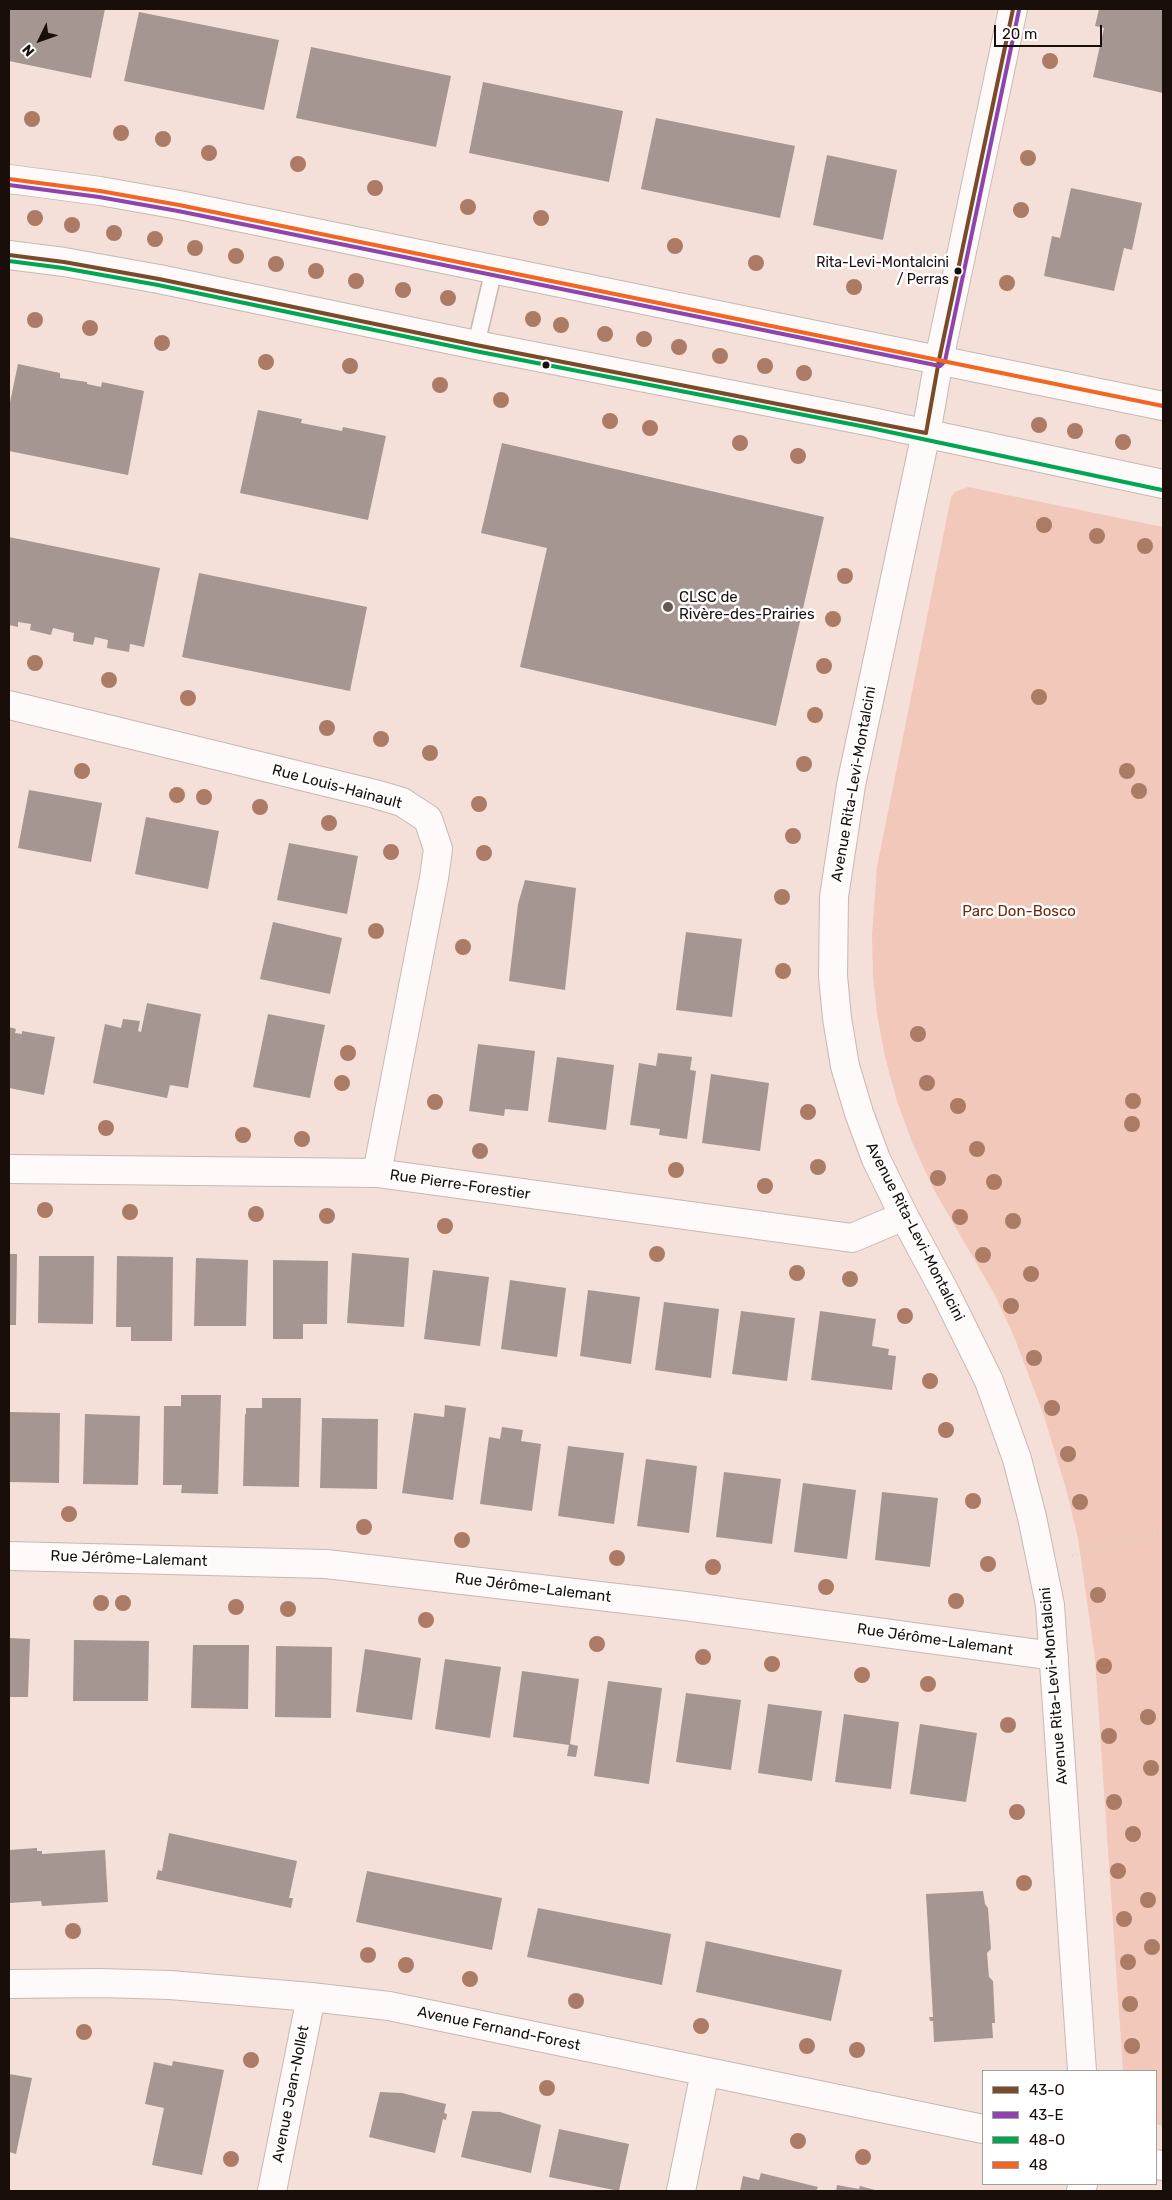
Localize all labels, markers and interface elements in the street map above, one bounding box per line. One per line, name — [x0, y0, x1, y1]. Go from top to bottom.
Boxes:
north arrow — [15, 15, 65, 65]
scale bar — [997, 15, 1104, 47]
text: 20 m — [1002, 25, 1037, 43]
text: N — [19, 41, 38, 60]
place label: Rita-Levi-Montalcini / Perras — [816, 255, 949, 288]
marker: Rita-Levi-Montalcini / Perras — [953, 266, 963, 276]
unlabelled marker — [541, 360, 551, 370]
place label: CLSC de Rivère-des-Prairies — [679, 589, 815, 624]
marker: CLSC de Rivère-des-Prairies — [661, 600, 675, 614]
street label: Avenue Rita-Levi-Montalcini — [828, 685, 880, 883]
street label: Rue Louis-Hainault — [270, 761, 404, 813]
park label: Parc Don-Bosco — [962, 903, 1076, 921]
street label: Avenue Rita-Levi-Montalcini — [862, 1140, 968, 1324]
street label: Rue Pierre-Forestier — [389, 1166, 531, 1204]
street label: Rue Jérôme-Lalemant — [50, 1547, 208, 1571]
street label: Rue Jérôme-Lalemant — [454, 1569, 612, 1607]
street label: Avenue Rita-Levi-Montalcini — [1036, 1586, 1072, 1786]
street label: Rue Jérôme-Lalemant — [856, 1620, 1014, 1660]
street label: Avenue Fernand-Forest — [416, 2003, 582, 2055]
street label: Avenue Jean-Nollet — [269, 2024, 313, 2164]
legend — [982, 2070, 1157, 2185]
text: 43-O — [1029, 2081, 1065, 2099]
text: 43-E — [1029, 2106, 1064, 2124]
text: 48-O — [1029, 2131, 1065, 2149]
text: 48 — [1029, 2156, 1048, 2174]

